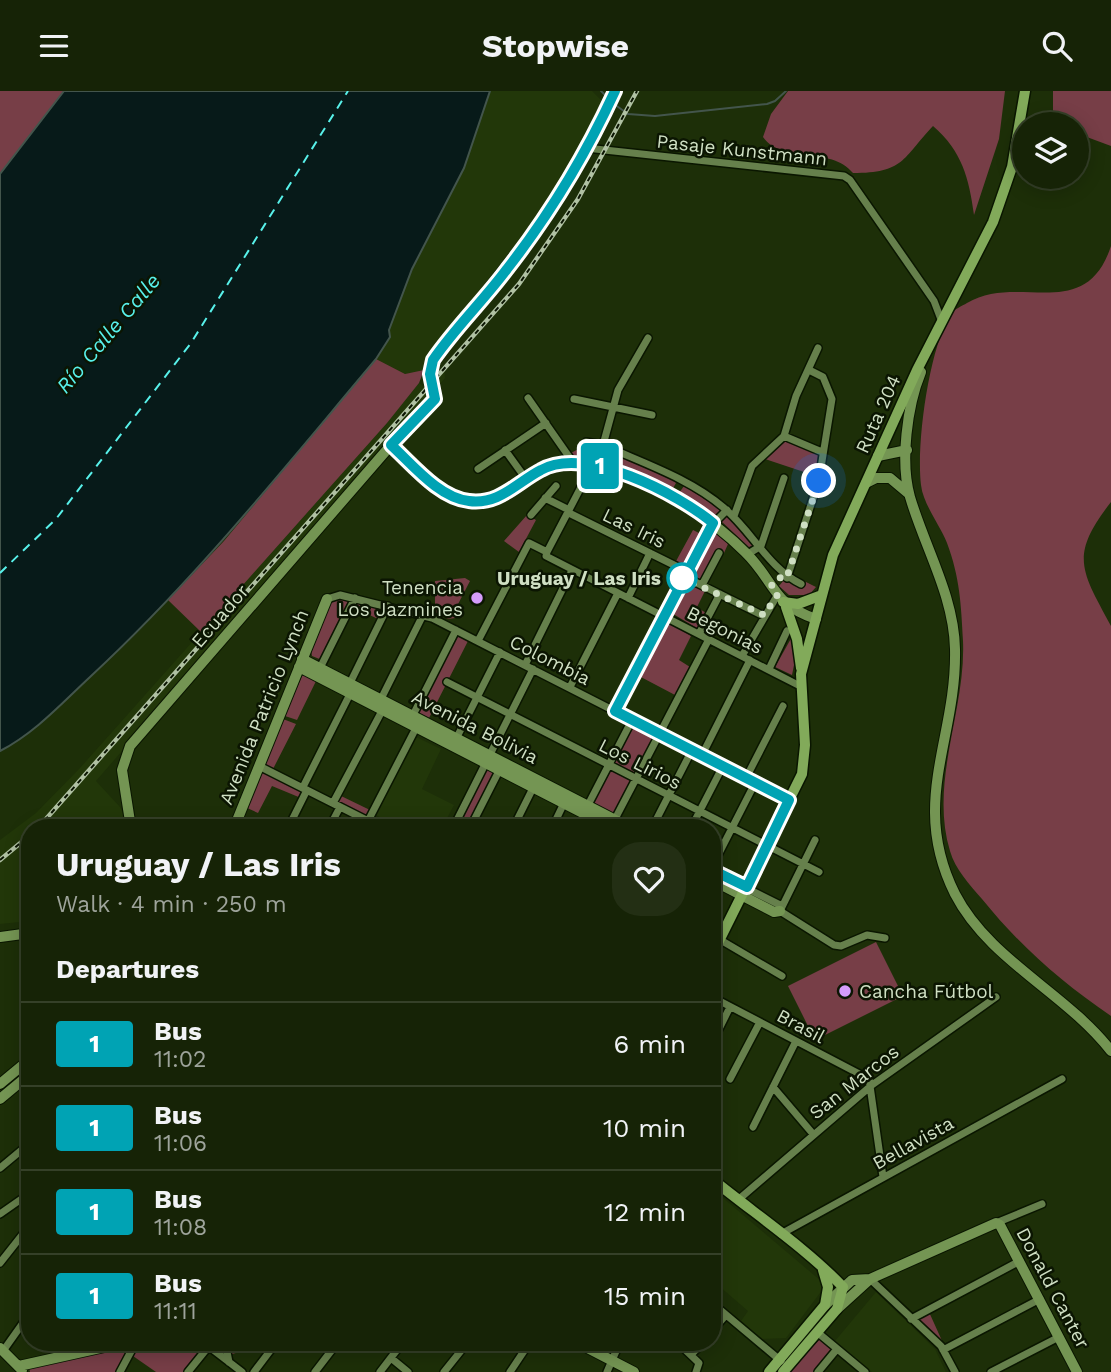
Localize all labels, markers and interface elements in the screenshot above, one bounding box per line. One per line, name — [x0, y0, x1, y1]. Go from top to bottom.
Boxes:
icon: menu — [35, 27, 73, 65]
text: Stopwise — [482, 27, 629, 65]
icon: search — [1038, 27, 1076, 65]
map controls — [1012, 112, 1089, 189]
button: layers — [1012, 112, 1089, 189]
street label: Pasaje Kunstmann — [656, 130, 828, 170]
water label: Río Calle Calle — [51, 268, 165, 398]
street label: Ruta 204 — [851, 371, 905, 457]
line badge: 1 — [577, 443, 623, 489]
text: 1 — [595, 452, 605, 480]
your location — [801, 463, 836, 498]
street label: Las Iris — [599, 503, 669, 553]
marker: Uruguay / Las Iris — [667, 563, 697, 593]
place label: Uruguay / Las Iris — [497, 567, 661, 590]
place label: Tenencia Los Jazmines — [337, 576, 463, 621]
street label: Ecuador — [186, 580, 254, 652]
marker: Tenencia Los Jazmines — [469, 590, 485, 606]
street label: Begonias — [683, 601, 767, 659]
street label: Avenida Patricio Lynch — [214, 606, 314, 808]
street label: Colombia — [506, 630, 594, 690]
street label: Avenida Bolivia — [408, 685, 542, 769]
street label: Los Lirios — [595, 733, 685, 795]
button: heart — [612, 842, 686, 916]
text: Uruguay / Las Iris — [56, 845, 341, 884]
text: Walk · 4 min · 250 m — [56, 891, 287, 918]
text: Departures — [56, 954, 199, 984]
place label: Cancha Fútbol — [859, 980, 994, 1003]
marker: Cancha Fútbol — [837, 983, 853, 999]
street label: Brasil — [773, 1004, 829, 1048]
text: Bus — [154, 1016, 202, 1046]
text: 6 min — [614, 1029, 686, 1059]
text: 1 — [89, 1030, 100, 1058]
street label: San Marcos — [805, 1040, 903, 1124]
text: 11:02 — [154, 1046, 206, 1073]
text: Bus — [154, 1100, 202, 1130]
street label: Bellavista — [868, 1111, 958, 1175]
text: 10 min — [603, 1113, 686, 1143]
text: 1 — [89, 1114, 100, 1142]
text: 11:06 — [154, 1130, 207, 1157]
text: Bus — [154, 1184, 202, 1214]
text: 12 min — [604, 1197, 686, 1227]
text: 1 — [89, 1198, 100, 1226]
text: 11:08 — [154, 1214, 207, 1241]
street label: Donald Canter — [1011, 1223, 1095, 1353]
text: Bus — [154, 1268, 202, 1298]
text: 15 min — [604, 1281, 686, 1311]
text: 1 — [89, 1282, 100, 1310]
text: 11:11 — [154, 1298, 197, 1325]

